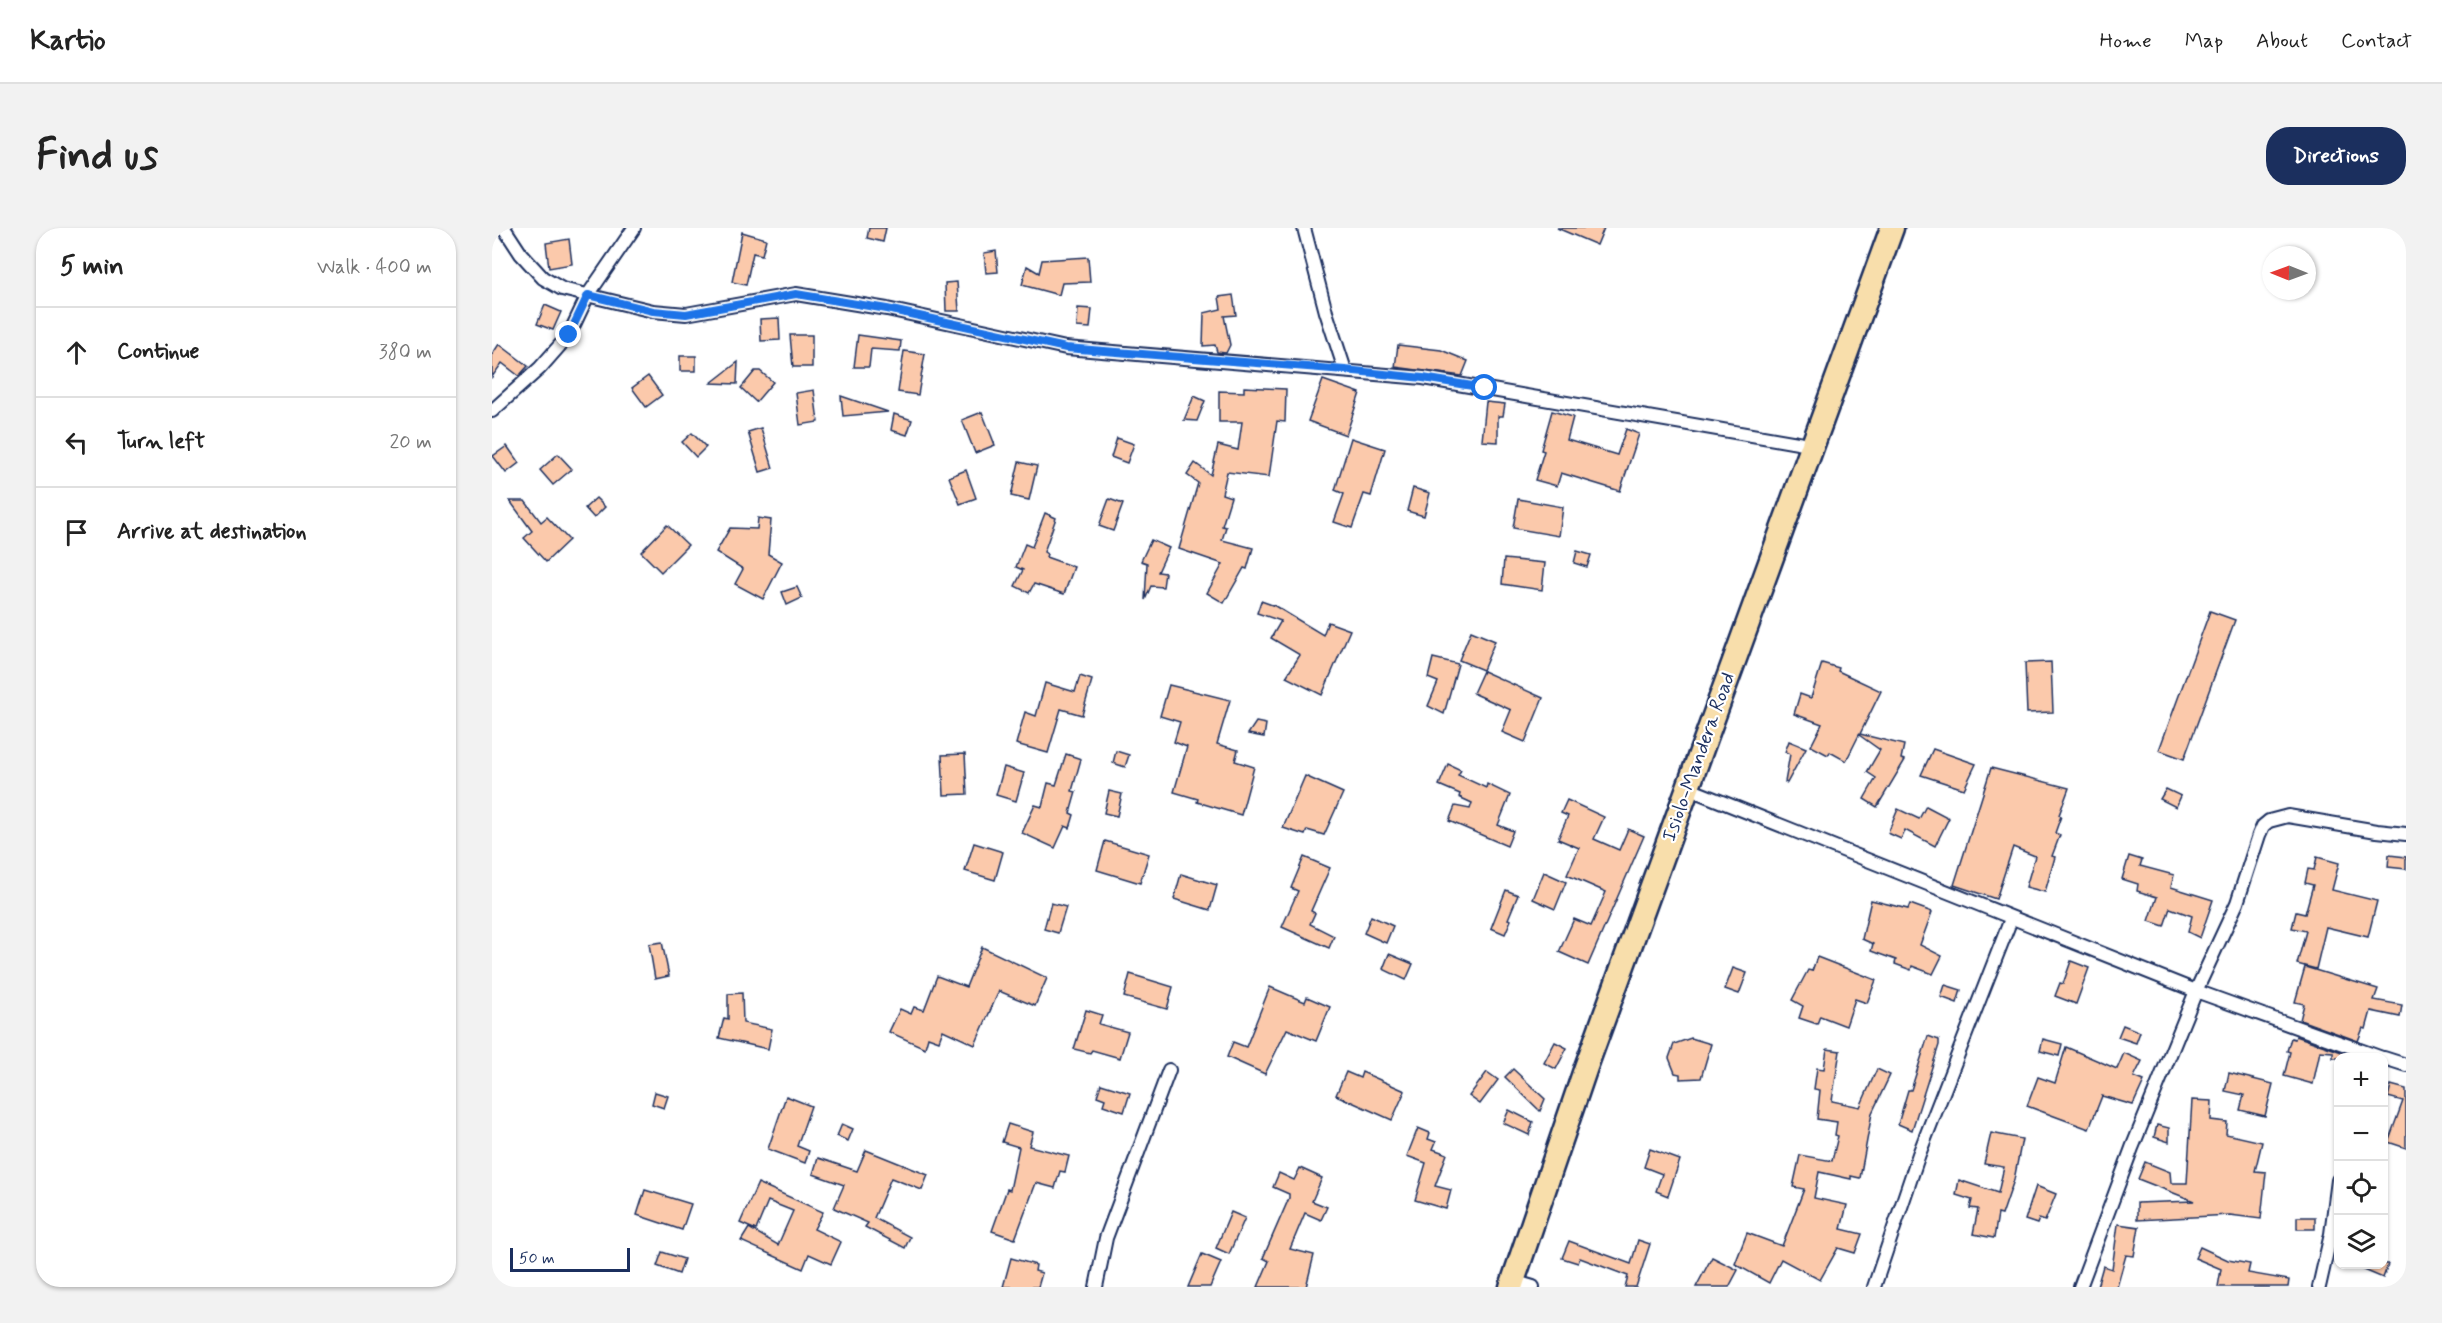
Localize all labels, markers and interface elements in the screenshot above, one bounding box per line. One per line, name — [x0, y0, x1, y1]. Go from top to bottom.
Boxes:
text: Kartio — [30, 23, 106, 60]
text: Home — [2100, 27, 2152, 55]
text: Map — [2185, 27, 2223, 55]
text: About — [2256, 27, 2308, 55]
text: Contact — [2341, 27, 2412, 55]
button: Directions — [2266, 127, 2406, 185]
text: Find us — [36, 129, 158, 184]
north arrow — [2262, 246, 2316, 300]
text: 5 min — [60, 250, 124, 284]
text: Walk · 400 m — [317, 254, 432, 281]
route end — [555, 321, 581, 347]
icon: ahead — [60, 336, 93, 369]
text: Continue — [117, 338, 199, 366]
text: 380 m — [379, 339, 432, 366]
route start — [1471, 374, 1497, 400]
icon: left — [60, 426, 93, 459]
text: Turn left — [117, 428, 205, 456]
text: 20 m — [389, 429, 432, 456]
icon: arrive — [60, 516, 93, 549]
text: Arrive at destination — [117, 518, 307, 546]
street label: Isiolo-Mandera Road — [1656, 669, 1742, 845]
map controls — [2334, 1053, 2388, 1269]
button: + — [2334, 1053, 2388, 1107]
button: − — [2334, 1107, 2388, 1161]
button: locate — [2334, 1161, 2388, 1215]
button: layers — [2334, 1215, 2388, 1269]
scale bar — [510, 1245, 630, 1272]
text: 50 m — [519, 1248, 555, 1269]

